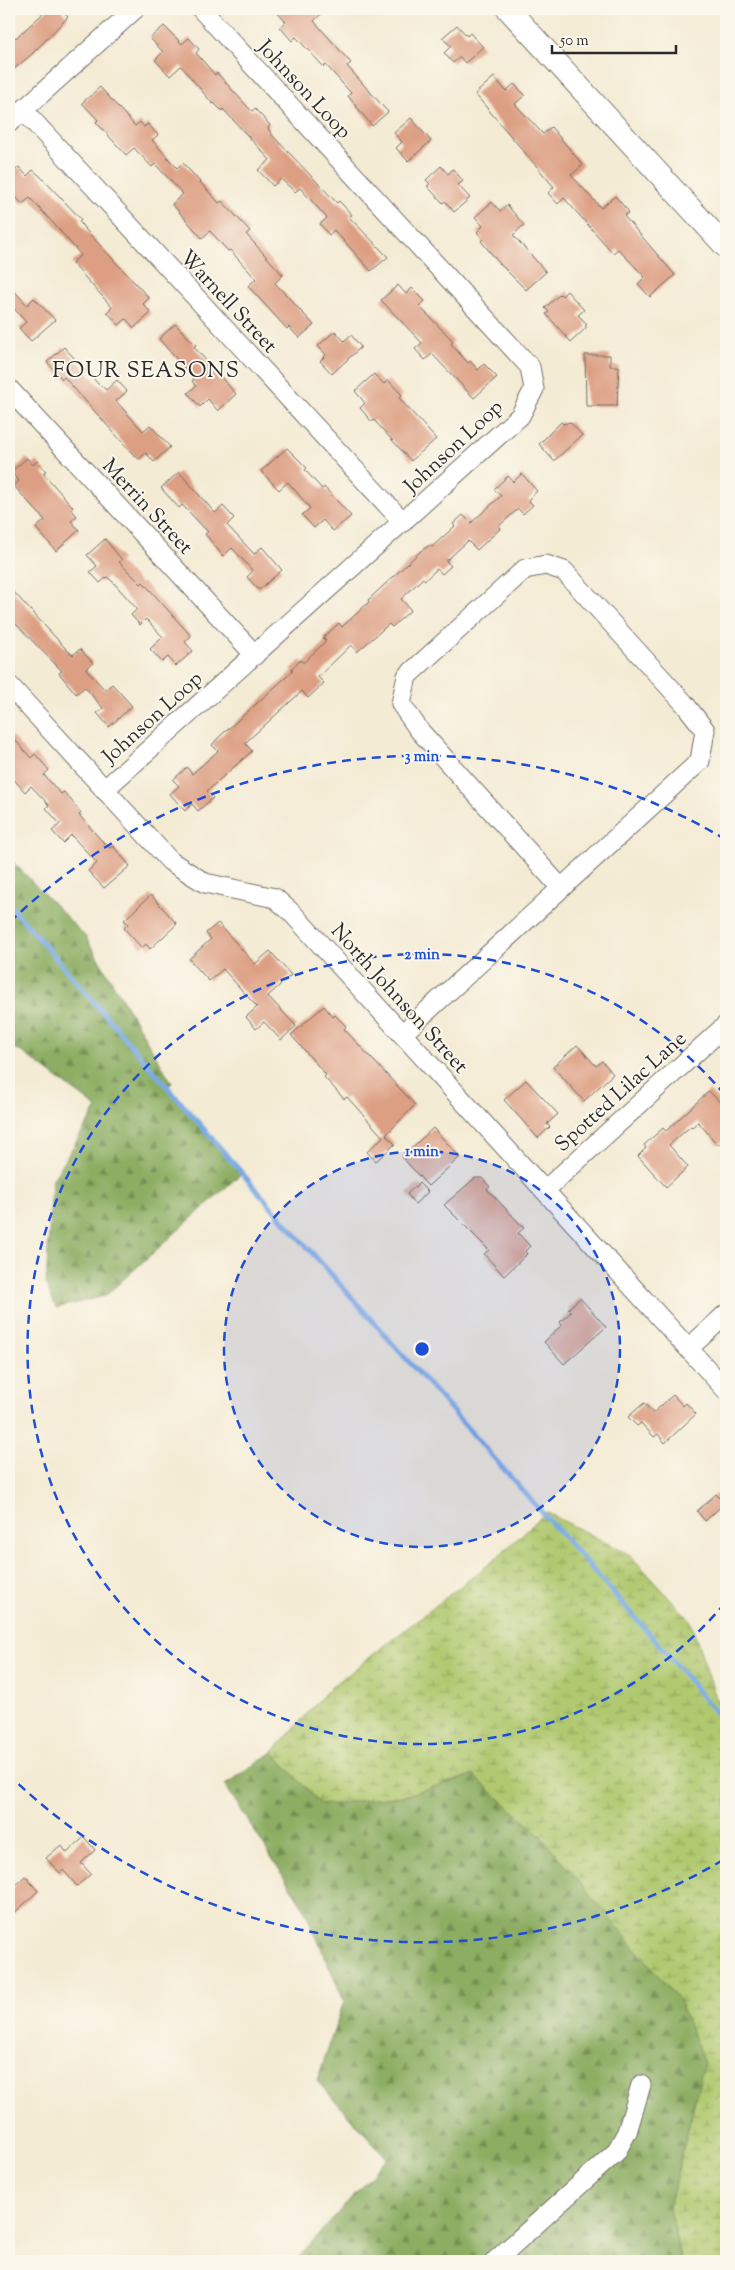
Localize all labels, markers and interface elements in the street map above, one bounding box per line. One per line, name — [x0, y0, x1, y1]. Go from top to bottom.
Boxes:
scale bar — [552, 22, 676, 54]
text: 50 m — [559, 31, 589, 52]
street label: Johnson Loop — [249, 33, 357, 147]
street label: Warnell Street — [172, 244, 283, 361]
district label: FOUR SEASONS — [52, 356, 240, 388]
street label: Johnson Loop — [397, 394, 511, 502]
street label: Merrin Street — [94, 453, 199, 562]
street label: Johnson Loop — [96, 665, 210, 772]
text: 3 min — [405, 747, 440, 768]
street label: North Johnson Street — [323, 918, 474, 1081]
text: 2 min — [404, 945, 440, 966]
street label: Spotted Lilac Lane — [549, 1025, 694, 1160]
text: 1 min — [405, 1142, 439, 1163]
centre of rings — [413, 1340, 431, 1358]

